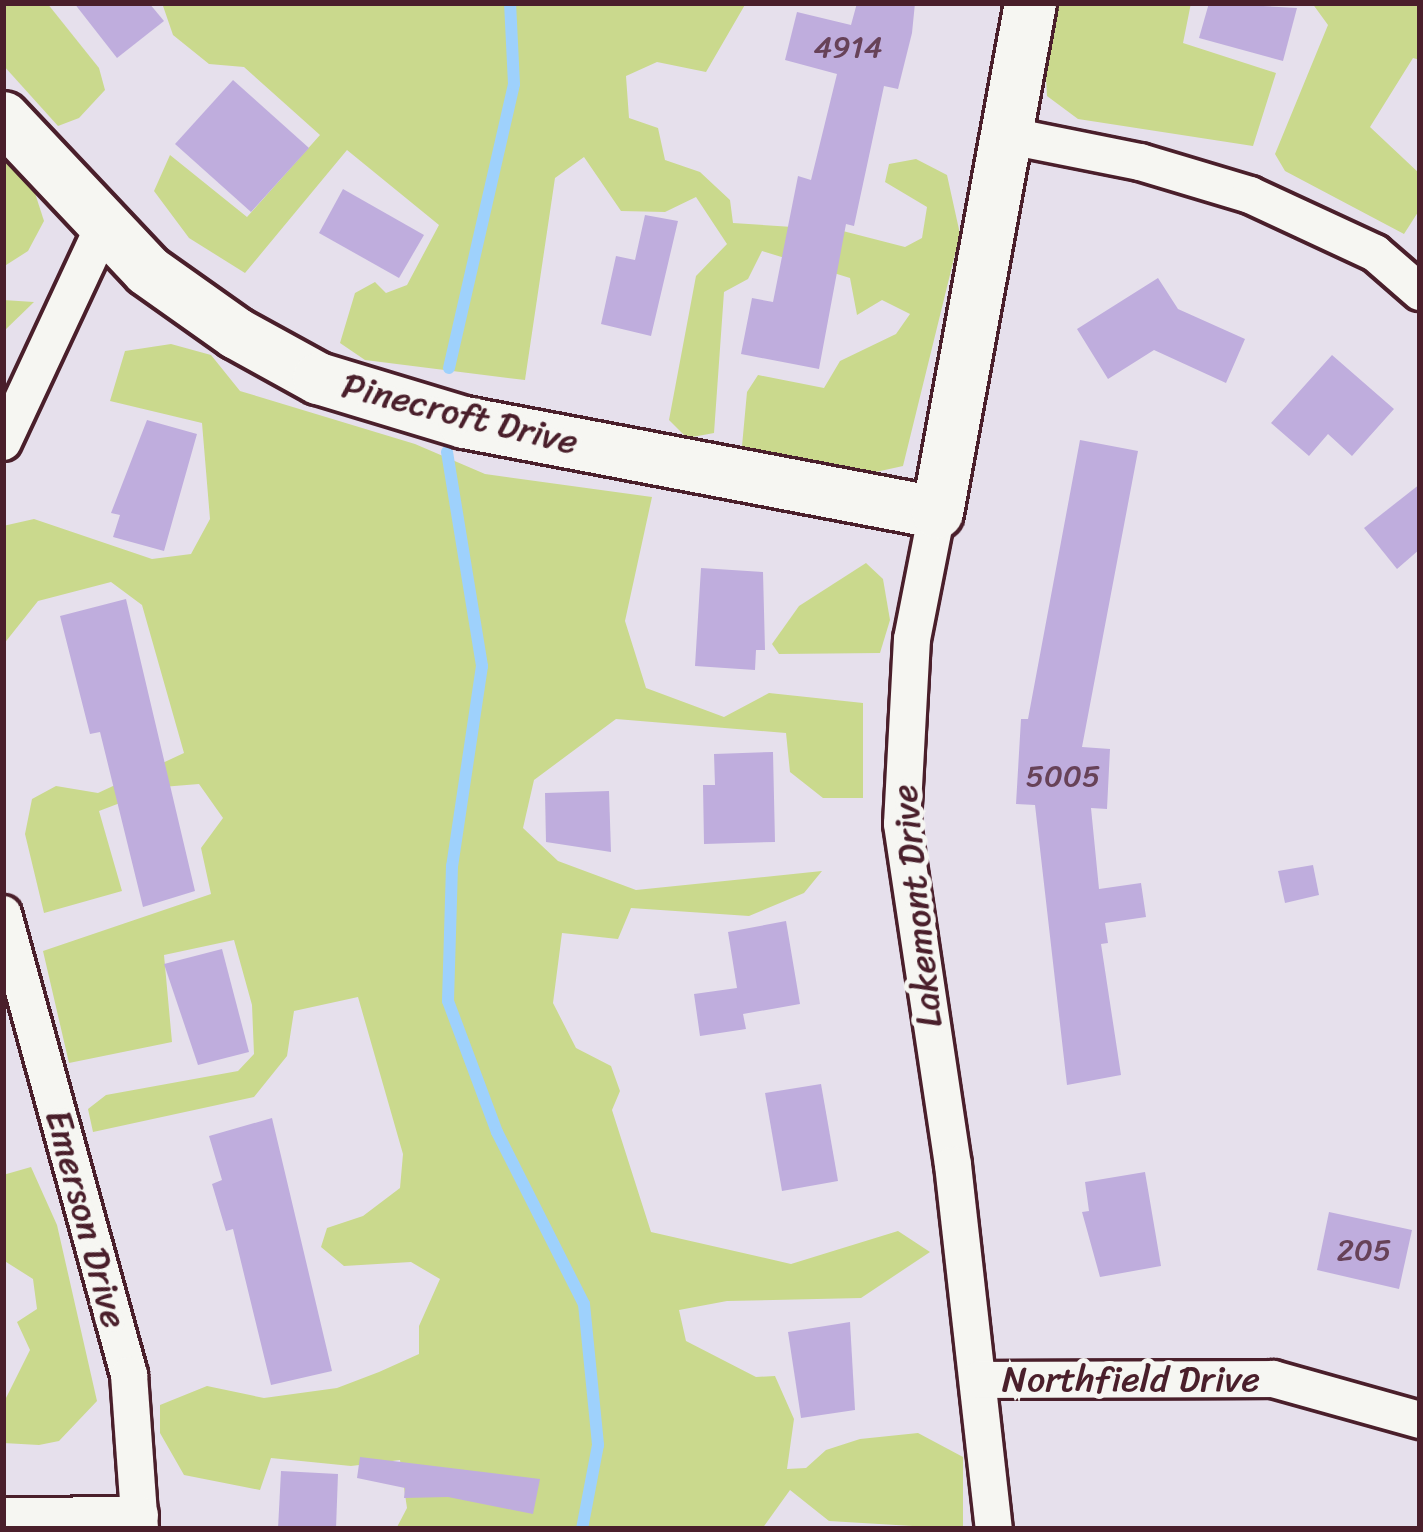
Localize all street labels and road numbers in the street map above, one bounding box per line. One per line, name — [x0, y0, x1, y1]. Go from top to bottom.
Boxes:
street label: Pinecroft Drive — [338, 364, 582, 464]
street label: Lakemont Drive — [883, 782, 951, 1030]
street label: Emerson Drive — [36, 1105, 136, 1333]
street label: Northfield Drive — [1002, 1358, 1260, 1402]

